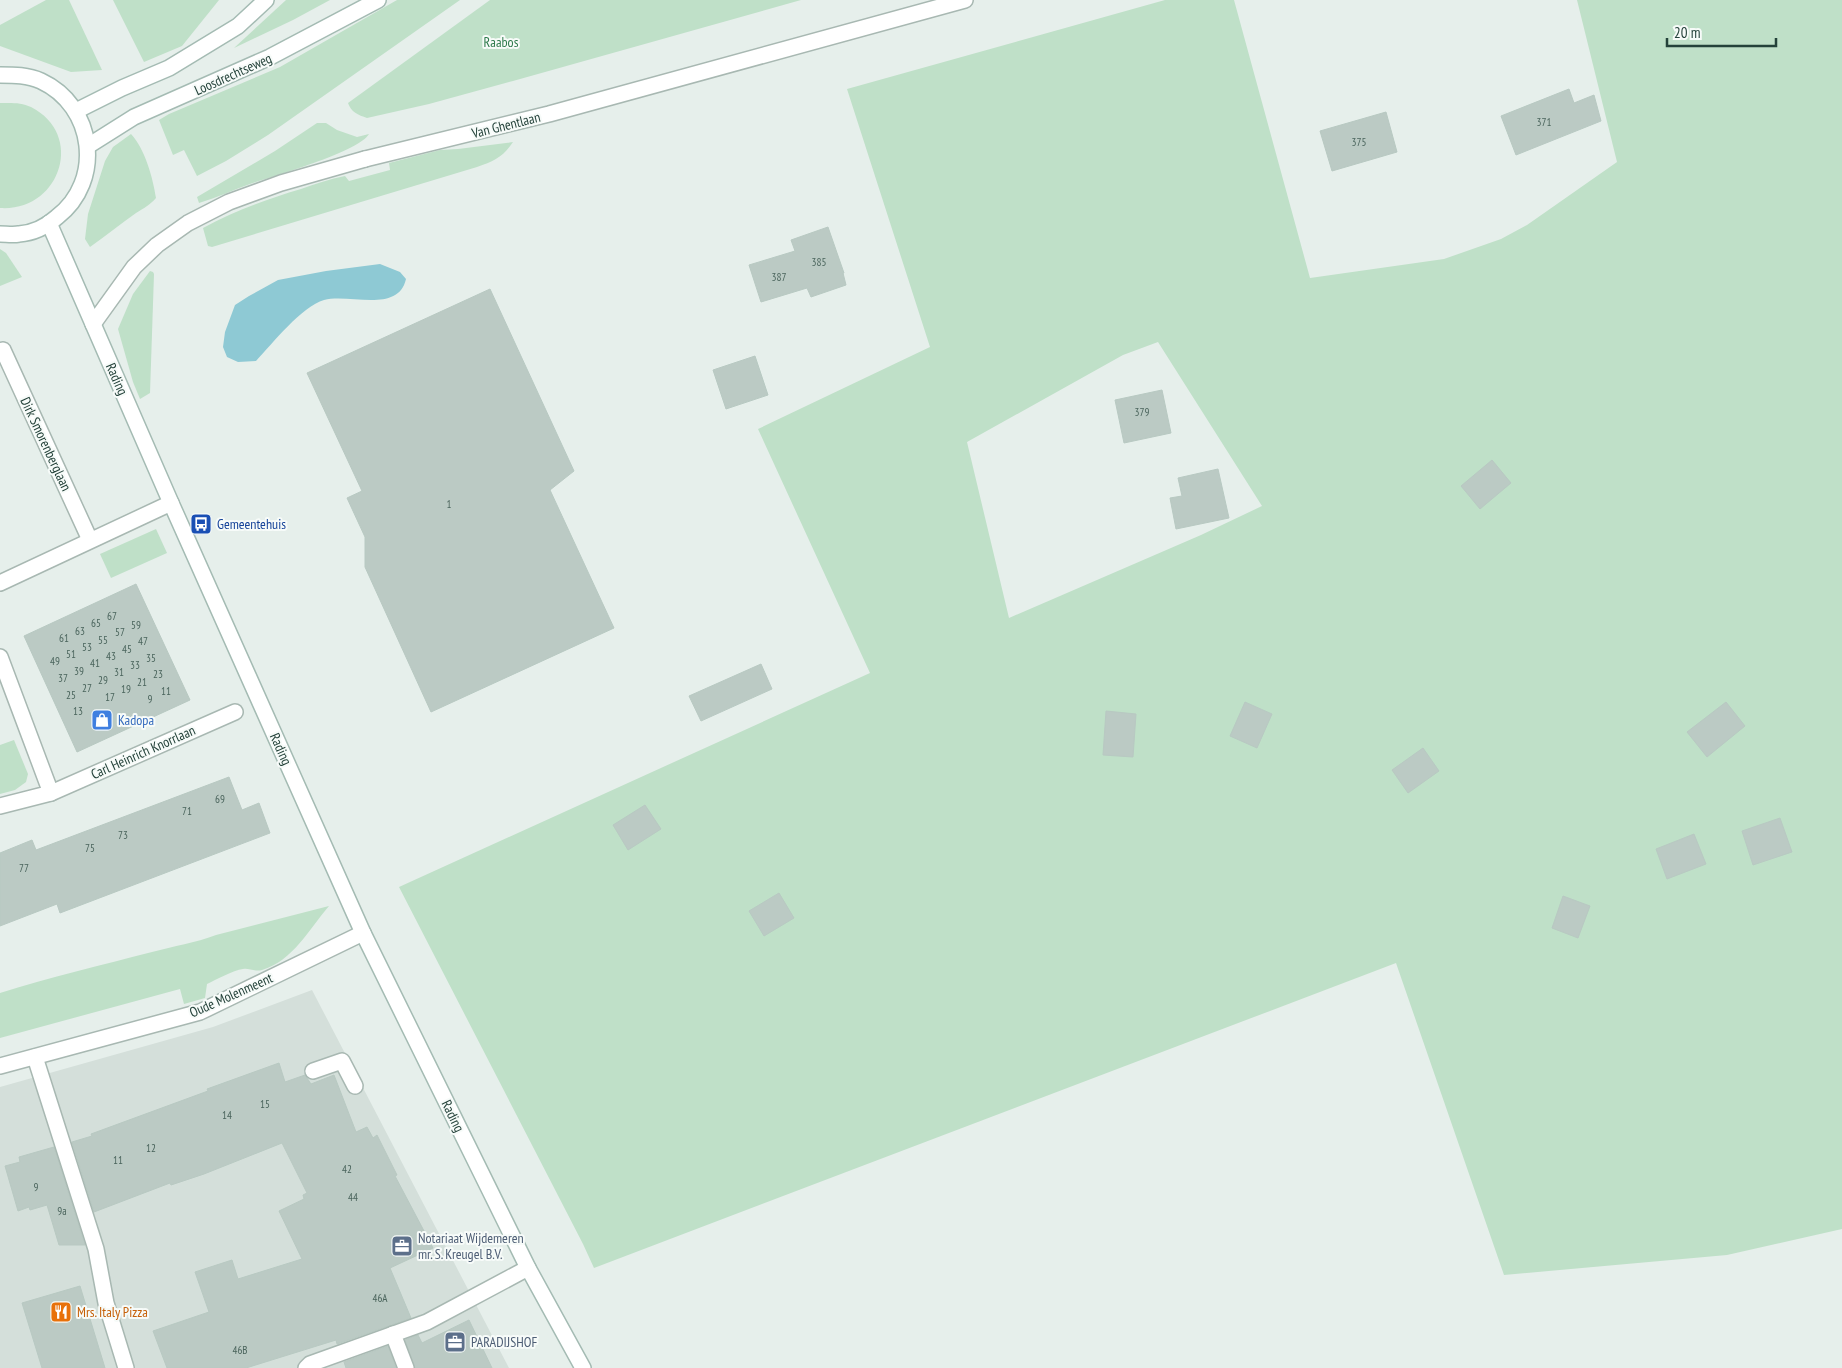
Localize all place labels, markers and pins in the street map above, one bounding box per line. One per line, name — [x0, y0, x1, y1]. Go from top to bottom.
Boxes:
bus stop icon: Gemeentehuis — [189, 512, 213, 536]
place label: Gemeentehuis — [217, 515, 286, 533]
shop icon: Kadopa — [90, 708, 114, 732]
place label: Kadopa — [118, 711, 154, 729]
place label: Notariaat Wijdemeren mr. S. Kreugel B.V. — [418, 1229, 524, 1263]
office icon: Notariaat Wijdemeren mr. S. Kreugel B.V. — [390, 1234, 414, 1258]
restaurant icon: Mrs. Italy Pizza — [49, 1300, 73, 1324]
place label: Mrs. Italy Pizza — [77, 1303, 148, 1321]
office icon: PARADIJSHOF — [443, 1330, 467, 1354]
place label: PARADIJSHOF — [471, 1333, 537, 1351]

